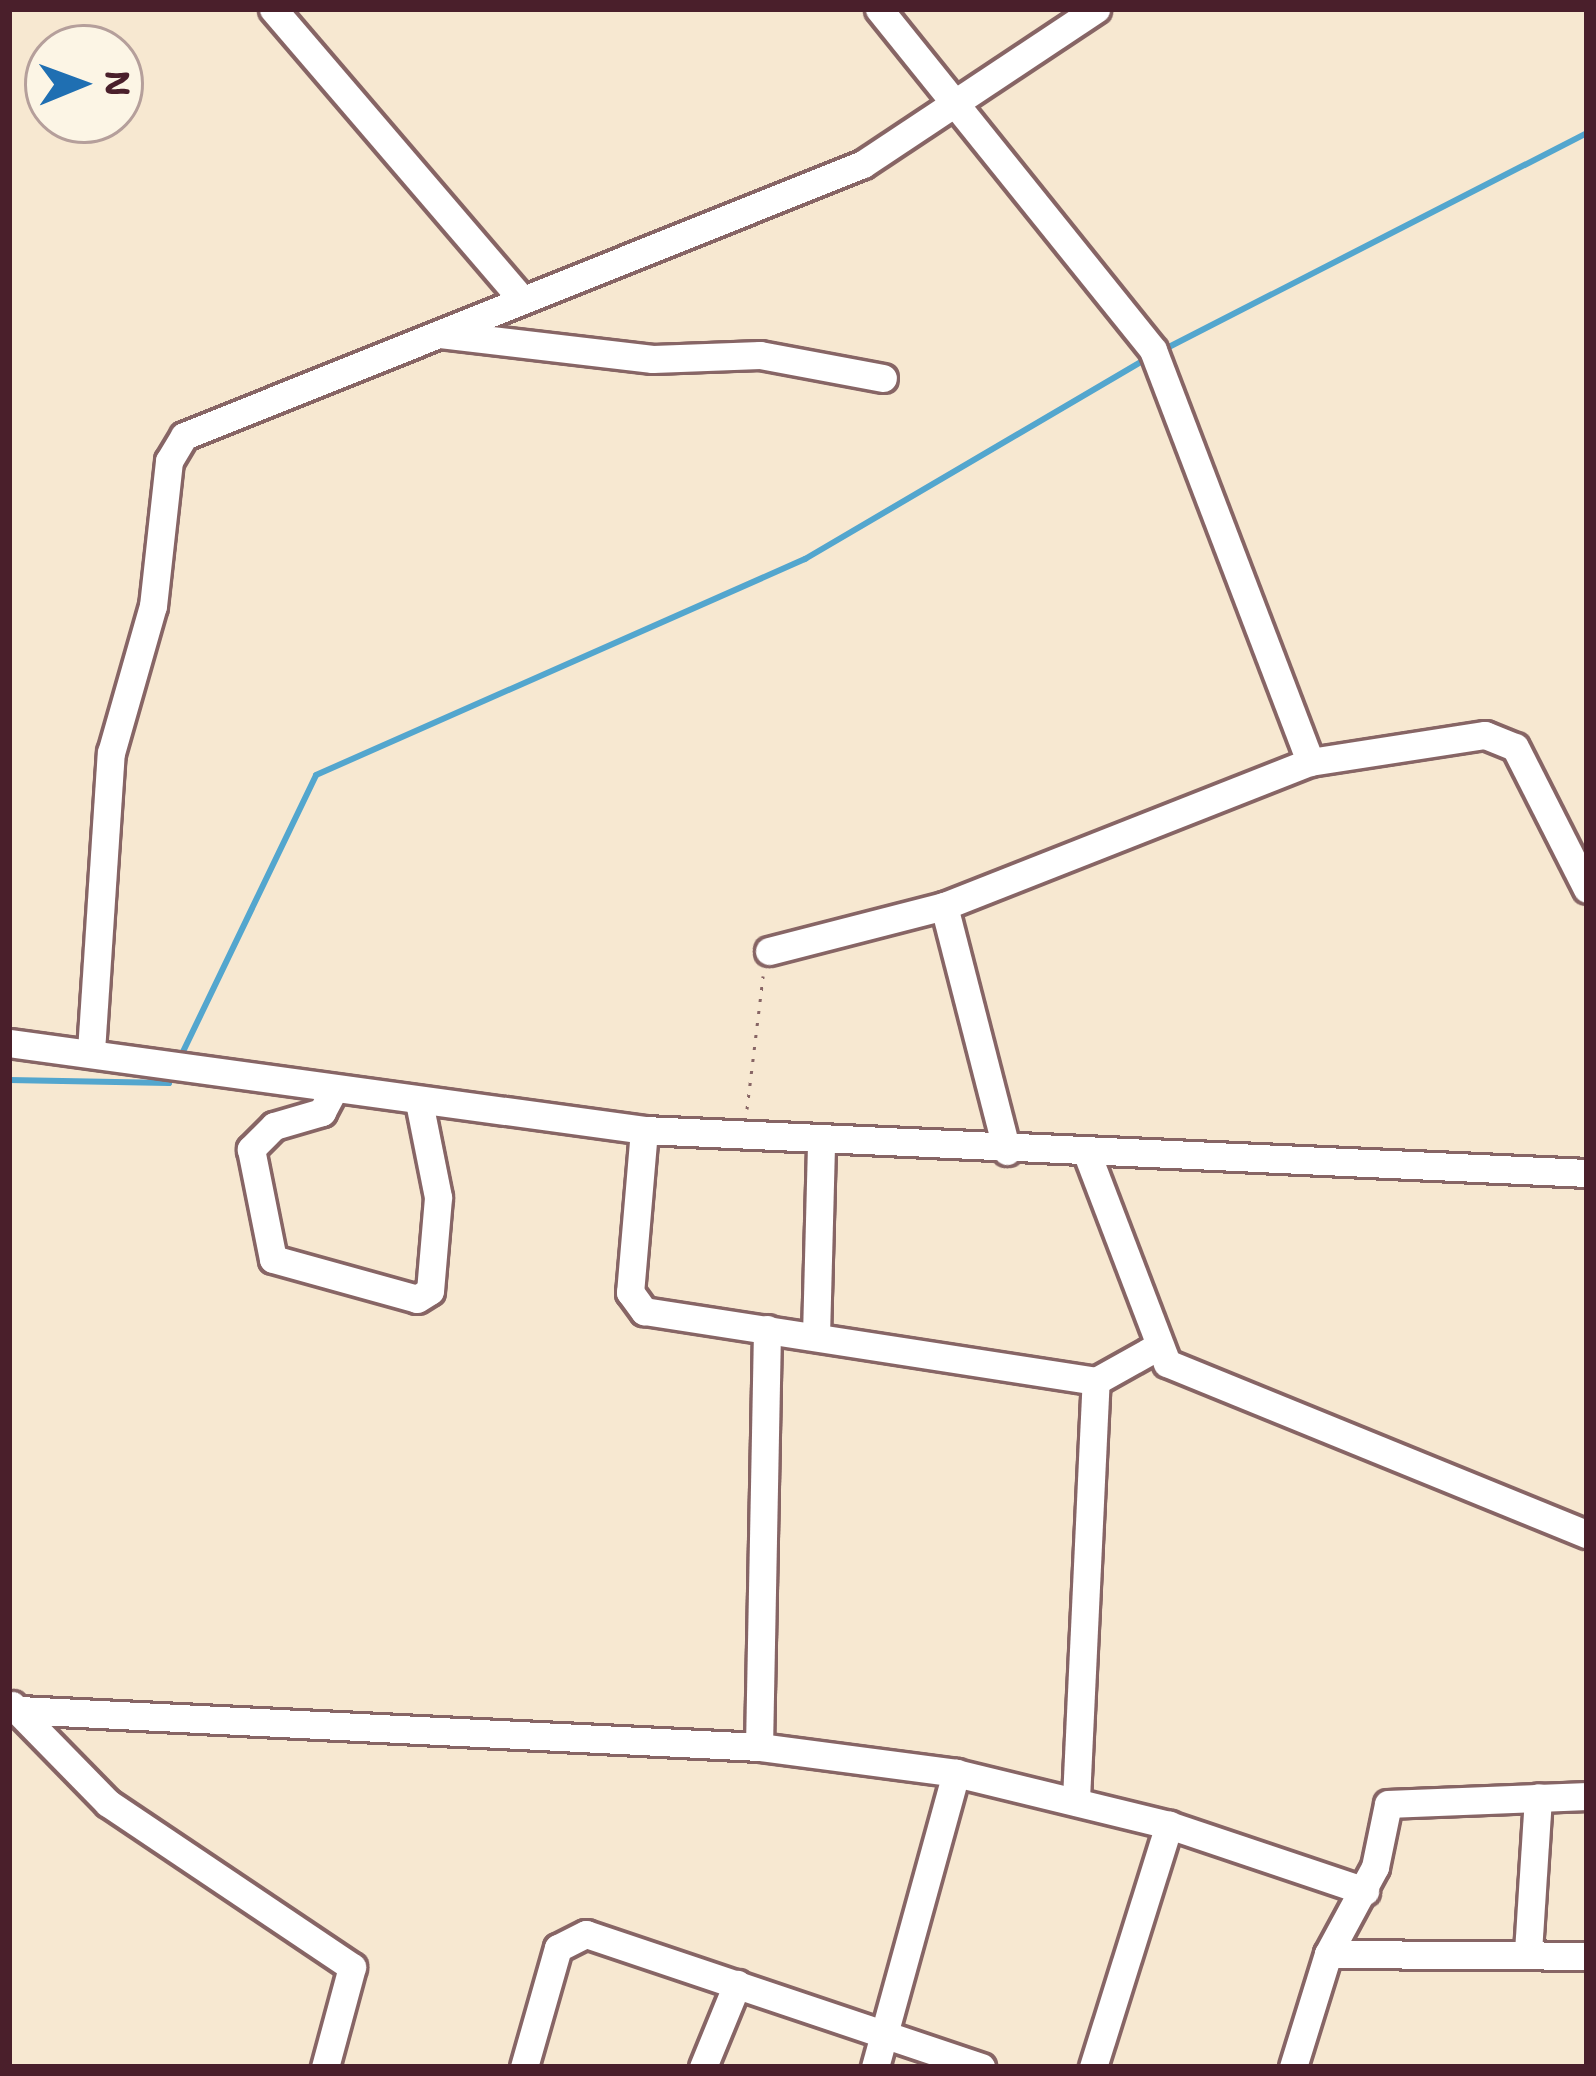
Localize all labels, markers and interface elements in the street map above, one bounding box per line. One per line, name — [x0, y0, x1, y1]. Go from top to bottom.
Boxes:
north arrow — [24, 24, 144, 144]
text: N — [95, 70, 140, 97]

